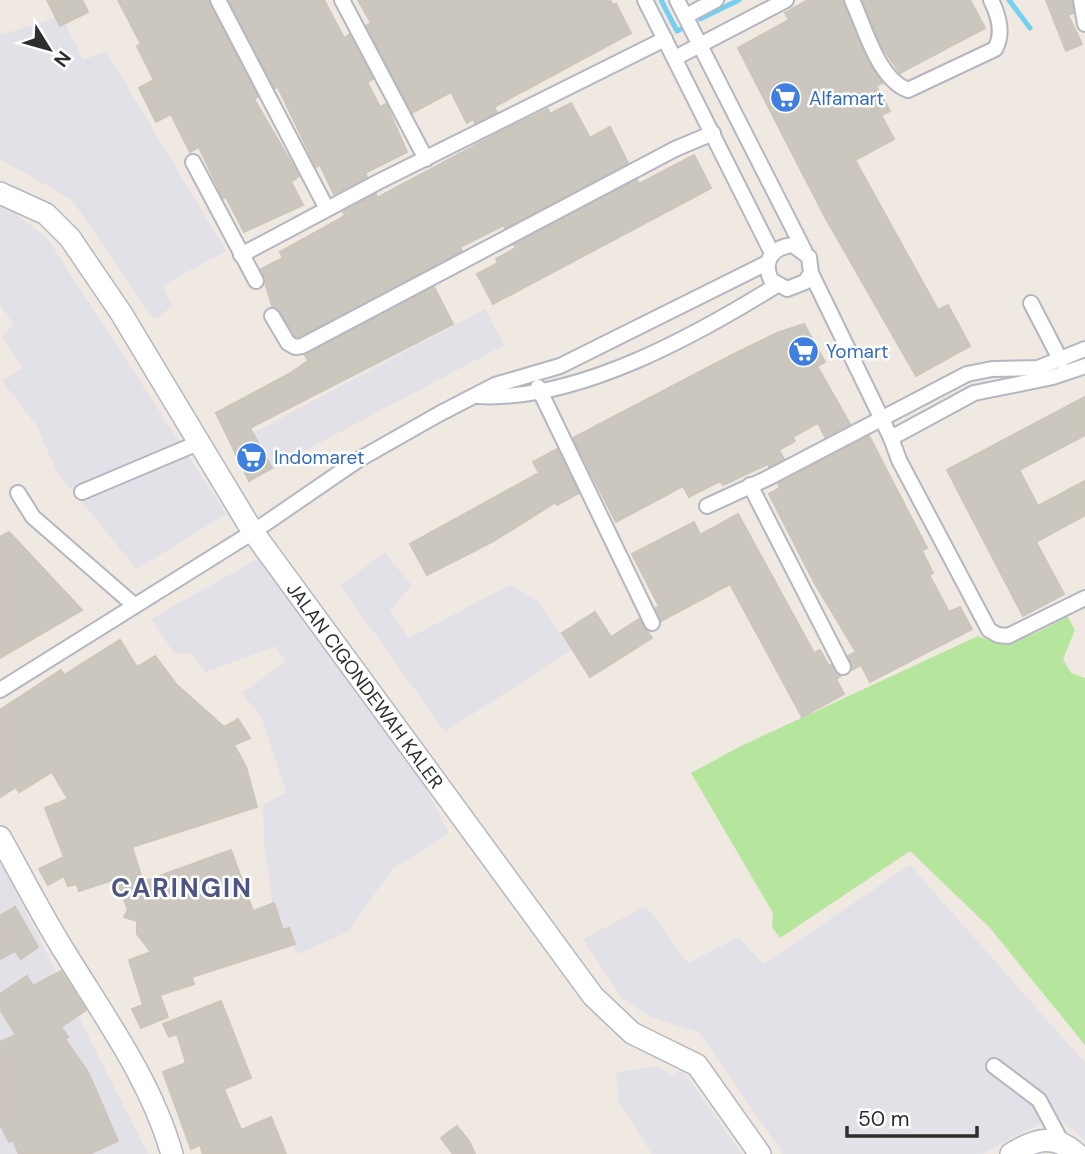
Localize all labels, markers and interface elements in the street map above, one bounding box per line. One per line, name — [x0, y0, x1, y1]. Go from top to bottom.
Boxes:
north arrow — [14, 14, 84, 84]
text: N — [48, 46, 76, 72]
supermarket icon: Alfamart — [769, 81, 803, 115]
place label: Alfamart — [809, 86, 884, 111]
supermarket icon: Yomart — [786, 334, 820, 368]
place label: Yomart — [826, 339, 888, 364]
supermarket icon: Indomaret — [234, 440, 268, 474]
place label: Indomaret — [274, 445, 364, 470]
street label: JALAN CIGONDEWAH KALER — [281, 577, 449, 794]
district label: CARINGIN — [111, 871, 253, 905]
scale bar — [847, 1094, 976, 1138]
text: 50 m — [858, 1105, 909, 1133]

